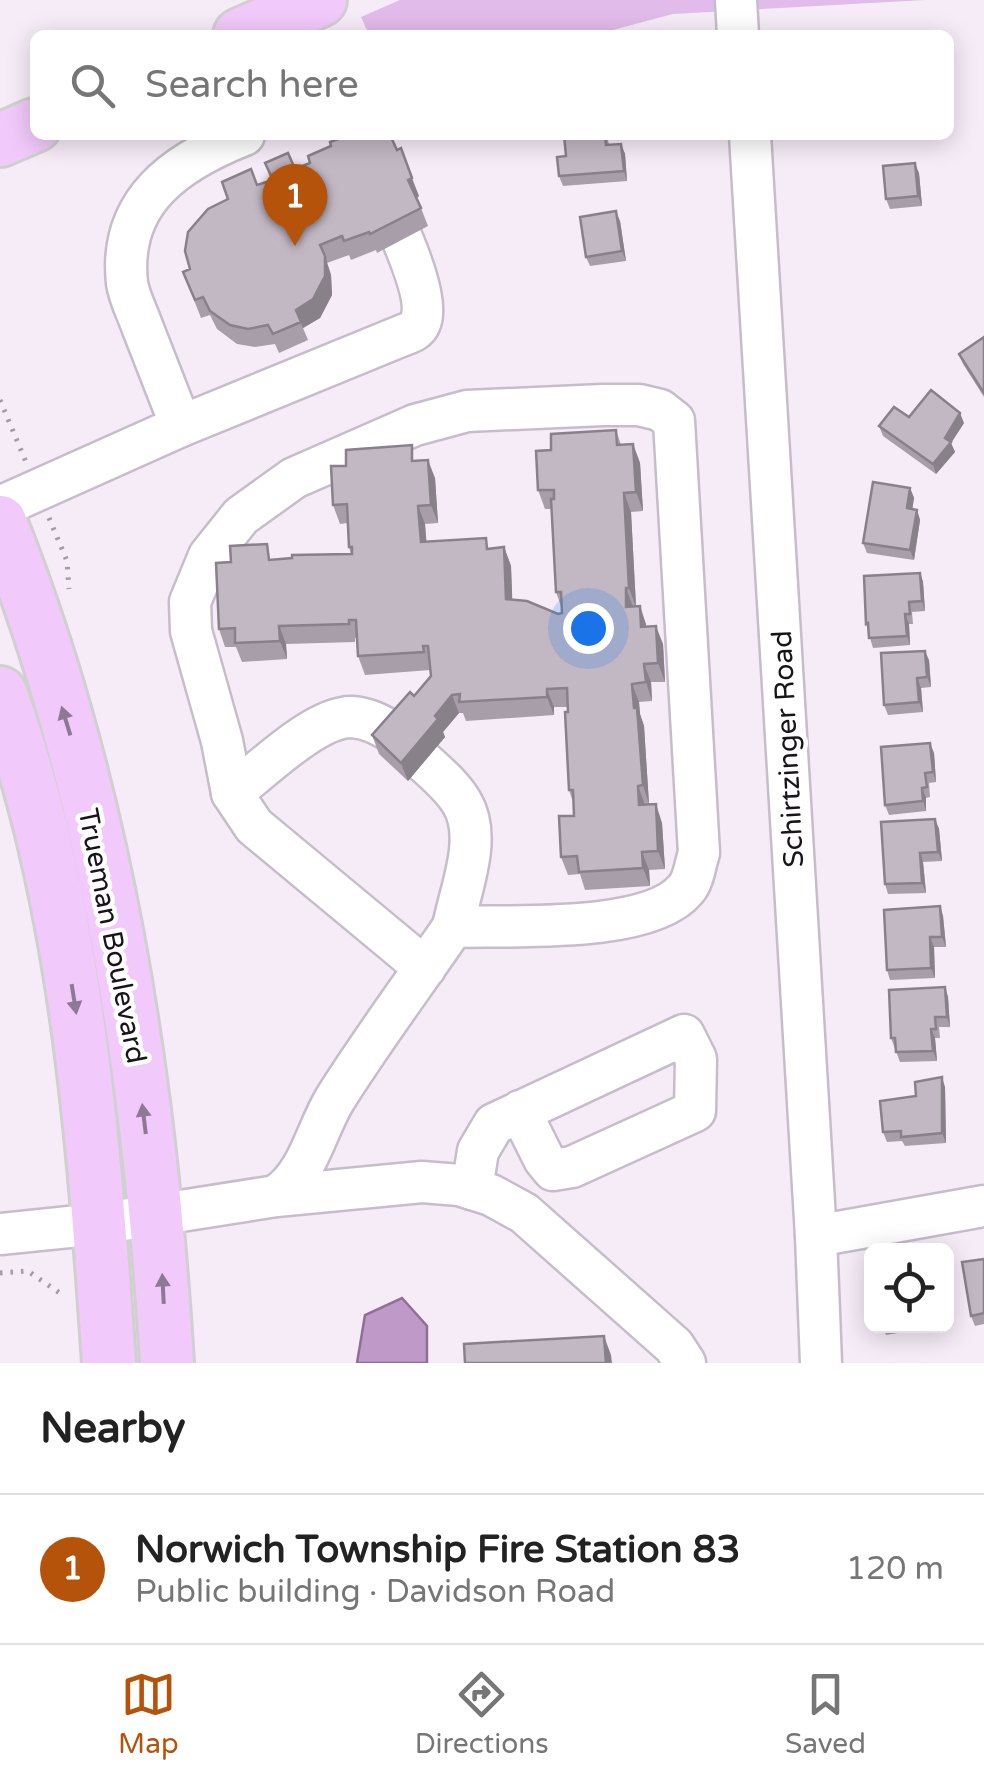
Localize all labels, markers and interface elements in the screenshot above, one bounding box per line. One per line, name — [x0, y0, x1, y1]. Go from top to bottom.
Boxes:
search box — [30, 30, 954, 140]
icon: search — [65, 58, 120, 113]
text: Search here — [145, 62, 359, 108]
pin: 1 — [262, 164, 328, 246]
your location — [563, 603, 614, 654]
street label: Schirtzinger Road — [765, 630, 811, 868]
one-way arrow — [57, 706, 72, 736]
street label: Trueman Boulevard — [71, 806, 153, 1066]
one-way arrow — [66, 984, 82, 1016]
one-way arrow — [136, 1102, 152, 1134]
map controls — [864, 1243, 954, 1333]
button: locate — [864, 1243, 954, 1333]
one-way arrow — [155, 1273, 171, 1305]
text: Nearby — [40, 1403, 185, 1454]
text: Norwich Township Fire Station 83 — [135, 1527, 740, 1573]
text: 1 — [62, 1550, 83, 1588]
text: 120 m — [846, 1550, 944, 1588]
text: Public building · Davidson Road — [135, 1573, 615, 1611]
tab: Map — [118, 1667, 179, 1761]
tab: Directions — [415, 1667, 549, 1761]
tab: Saved — [785, 1667, 866, 1761]

